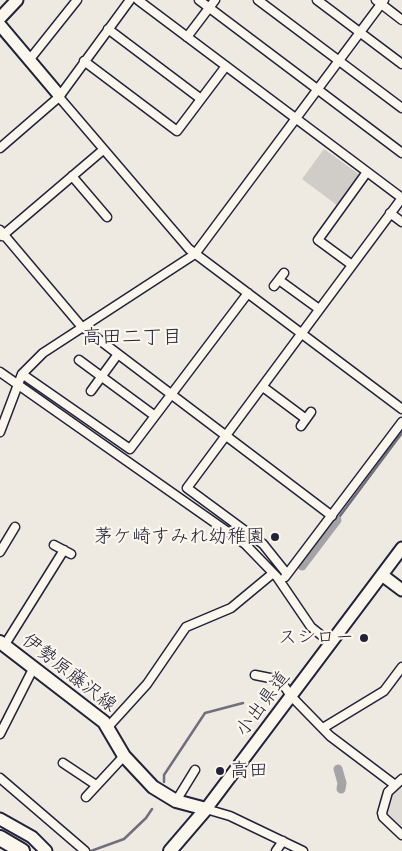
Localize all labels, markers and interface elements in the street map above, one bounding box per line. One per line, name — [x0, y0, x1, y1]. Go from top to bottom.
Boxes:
district label: 高田二丁目 — [82, 326, 182, 350]
place label: 茅ケ崎すみれ幼稚園 — [94, 526, 265, 548]
marker: 茅ケ崎すみれ幼稚園 — [269, 531, 281, 543]
place label: スシロー — [278, 627, 354, 649]
street label: 伊勢原藤沢線 — [17, 629, 121, 717]
marker: スシロー — [358, 632, 370, 644]
street label: 小出県道 — [231, 667, 295, 741]
place label: 高田 — [230, 760, 268, 782]
marker: 高田 — [214, 765, 226, 777]

